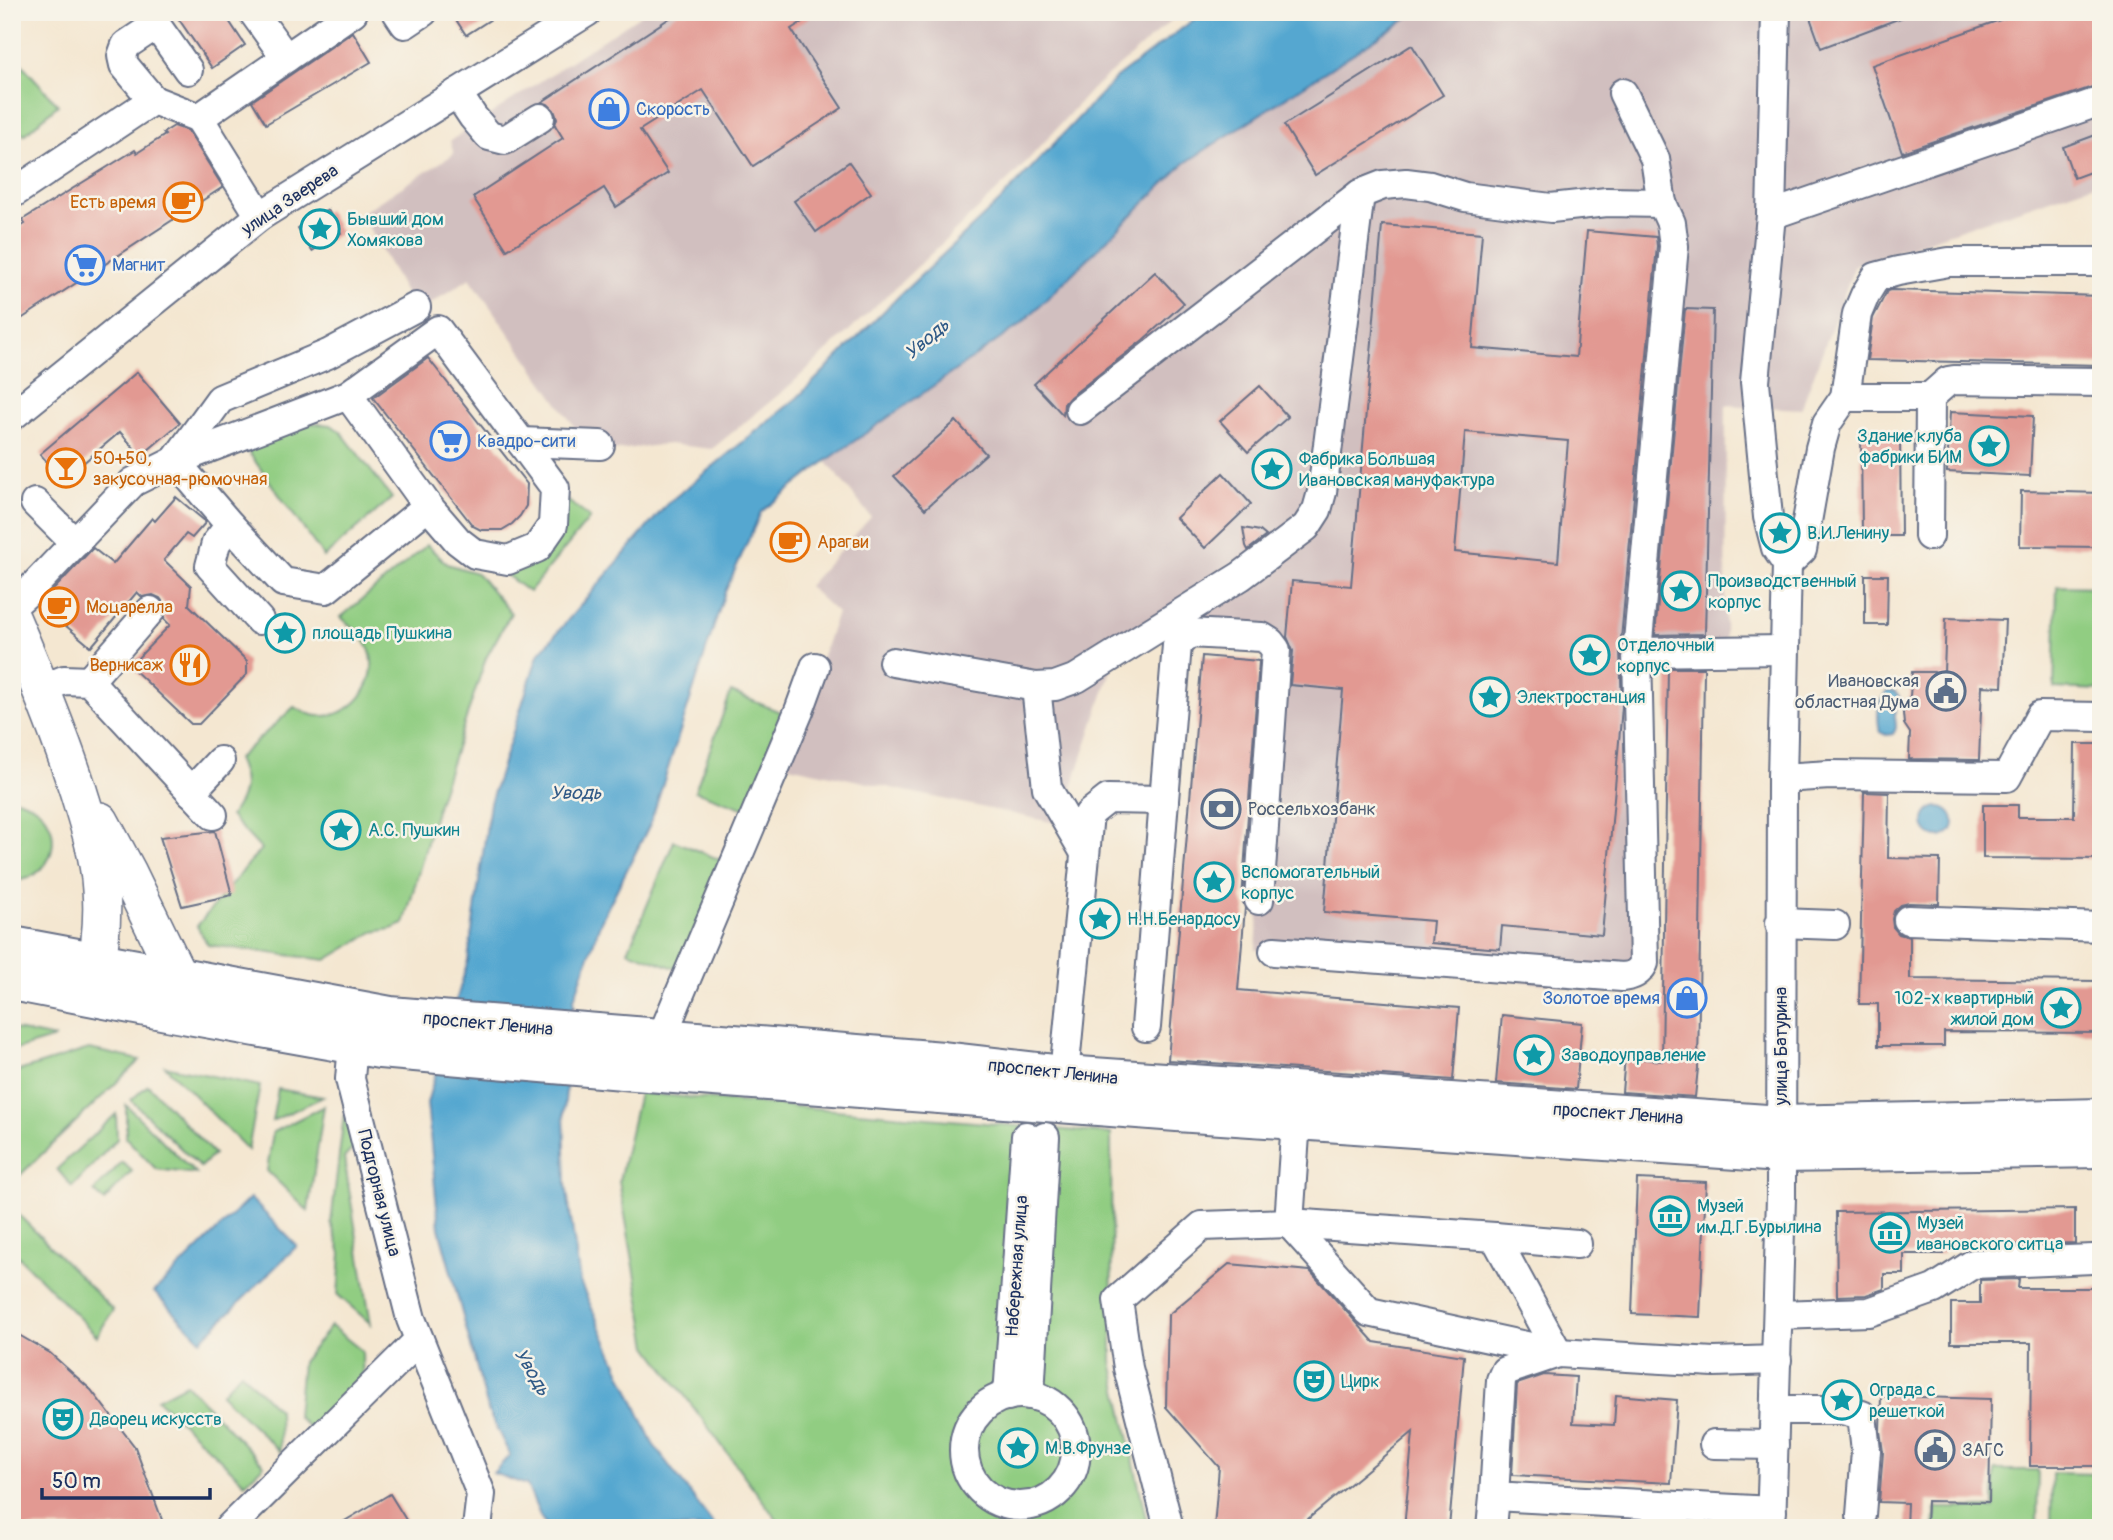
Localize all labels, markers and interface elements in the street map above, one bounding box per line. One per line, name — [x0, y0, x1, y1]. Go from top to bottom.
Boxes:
shop icon: Скорость — [588, 88, 630, 130]
place label: Скорость — [636, 98, 710, 121]
street label: улица Зверева — [236, 159, 343, 241]
cafe icon: Есть время — [162, 181, 204, 223]
place label: Есть время — [70, 191, 156, 214]
place icon: Бывший дом Хомякова — [299, 208, 341, 250]
place label: Бывший дом Хомякова — [347, 208, 444, 252]
supermarket icon: Магнит — [64, 244, 106, 286]
place label: Магнит — [112, 254, 165, 277]
water label: Уводь — [900, 313, 954, 365]
supermarket icon: Квадро-сити — [429, 420, 471, 462]
place label: Здание клуба фабрики БИМ — [1857, 425, 1962, 469]
place icon: Здание клуба фабрики БИМ — [1968, 425, 2010, 467]
place label: Квадро-сити — [477, 430, 575, 453]
bar icon: 50+50, закусочная-рюмочная — [45, 447, 87, 489]
place label: 50+50, закусочная-рюмочная — [93, 447, 267, 491]
place icon: Фабрика Большая Ивановская мануфактура — [1251, 448, 1293, 490]
place label: Фабрика Большая Ивановская мануфактура — [1299, 448, 1495, 492]
place icon: В.И.Ленину — [1759, 512, 1801, 554]
cafe icon: Арагви — [769, 521, 811, 563]
place label: В.И.Ленину — [1807, 522, 1890, 545]
place label: Арагви — [817, 531, 869, 554]
place icon: Производственный корпус — [1660, 570, 1702, 612]
place label: Производственный корпус — [1708, 570, 1857, 614]
cafe icon: Моцарелла — [38, 586, 80, 628]
place label: Моцарелла — [86, 596, 173, 619]
place icon: площадь Пушкина — [264, 612, 306, 654]
place label: площадь Пушкина — [312, 622, 452, 645]
place icon: Отделочный корпус — [1569, 634, 1611, 676]
place label: Отделочный корпус — [1617, 634, 1715, 678]
restaurant icon: Вернисаж — [169, 644, 211, 686]
place label: Вернисаж — [89, 654, 163, 677]
place label: Ивановская областная Дума — [1795, 670, 1919, 714]
public building icon: Ивановская областная Дума — [1925, 670, 1967, 712]
place icon: Электростанция — [1469, 676, 1511, 718]
place label: Электростанция — [1517, 686, 1646, 709]
water label: Уводь — [550, 781, 602, 805]
bank icon: Россельхозбанк — [1200, 788, 1242, 830]
place label: Россельхозбанк — [1248, 798, 1376, 821]
place icon: А.C. Пушкин — [320, 809, 362, 851]
place label: А.C. Пушкин — [368, 819, 460, 842]
place icon: Вспомогательный корпус — [1193, 861, 1235, 903]
place label: Вспомогательный корпус — [1241, 861, 1380, 905]
place icon: Н.Н.Бенардосу — [1079, 898, 1121, 940]
place label: Н.Н.Бенардосу — [1127, 908, 1241, 931]
shop icon: Золотое время — [1666, 977, 1708, 1019]
place label: Золотое время — [1542, 987, 1660, 1010]
street label: улица Батурина — [1770, 987, 1793, 1106]
place label: 102-х квартирный жилой дом — [1894, 987, 2034, 1031]
place icon: 102-х квартирный жилой дом — [2040, 987, 2082, 1029]
street label: проспект Ленина — [422, 1007, 554, 1041]
place icon: Заводоуправление — [1513, 1034, 1555, 1076]
place label: Заводоуправление — [1561, 1044, 1706, 1067]
street label: проспект Ленина — [987, 1054, 1119, 1090]
street label: проспект Ленина — [1552, 1098, 1684, 1130]
street label: Подгорная улица — [352, 1127, 406, 1259]
street label: Набережная улица — [1001, 1194, 1033, 1338]
museum icon: Музей им.Д.Г.Бурылина — [1649, 1195, 1691, 1237]
place label: Музей им.Д.Г.Бурылина — [1697, 1195, 1822, 1239]
museum icon: Музей ивановского ситца — [1869, 1212, 1911, 1254]
place label: Музей ивановского ситца — [1917, 1212, 2063, 1256]
water label: Уводь — [509, 1344, 555, 1400]
theatre icon: Цирк — [1293, 1360, 1335, 1402]
place label: Цирк — [1341, 1370, 1380, 1393]
place icon: Ограда с решеткой — [1821, 1379, 1863, 1421]
place label: Ограда с решеткой — [1869, 1379, 1945, 1423]
theatre icon: Дворец искусств — [42, 1398, 84, 1440]
place label: Дворец искусств — [89, 1408, 222, 1431]
place icon: М.В.Фрунзе — [997, 1427, 1039, 1469]
public building icon: ЗАГС — [1914, 1429, 1956, 1471]
place label: М.В.Фрунзе — [1045, 1437, 1131, 1460]
place label: ЗАГС — [1962, 1439, 2004, 1462]
scale bar — [42, 1456, 210, 1500]
text: 50 m — [52, 1468, 101, 1495]

